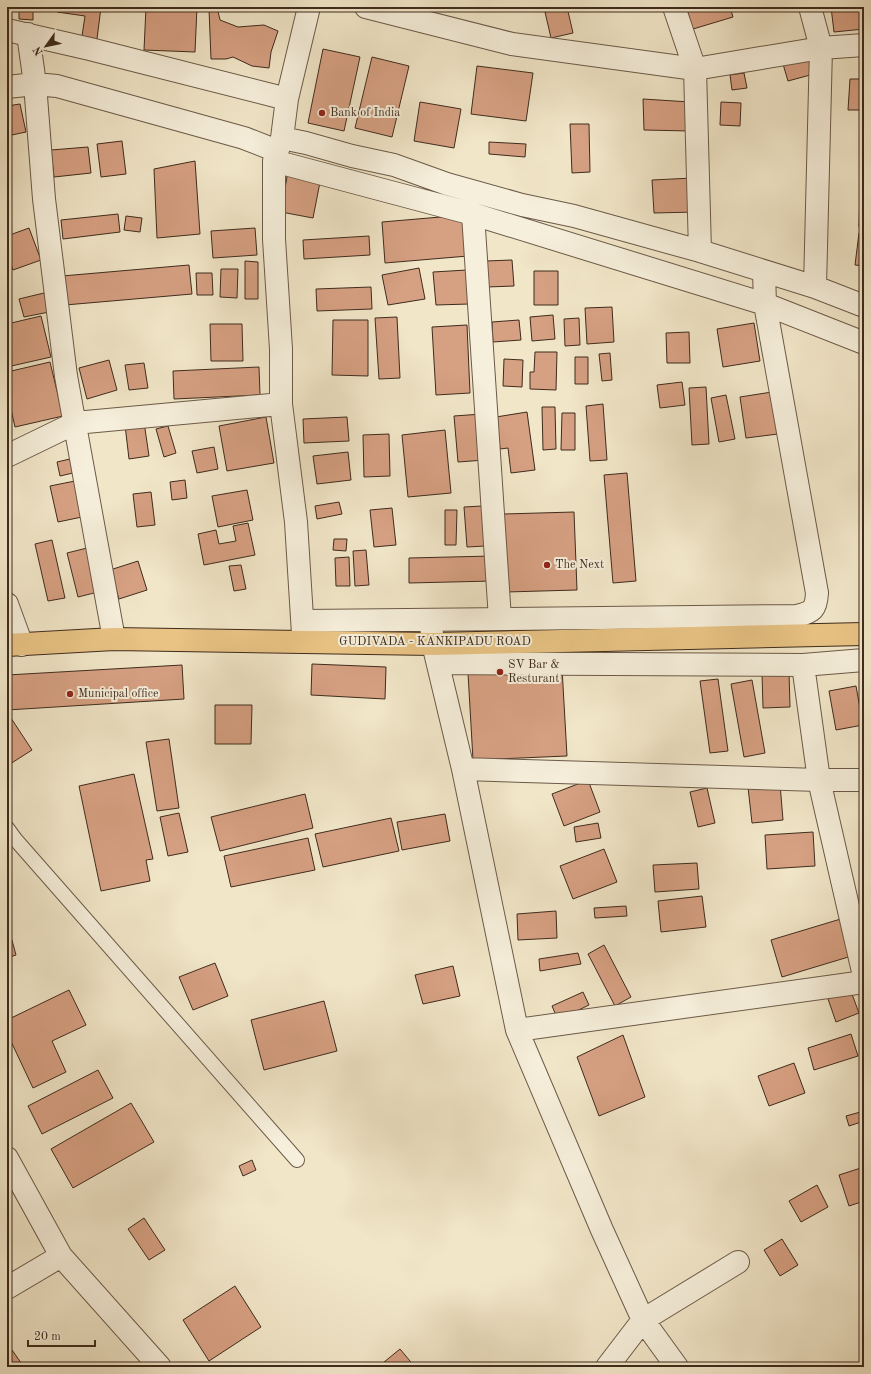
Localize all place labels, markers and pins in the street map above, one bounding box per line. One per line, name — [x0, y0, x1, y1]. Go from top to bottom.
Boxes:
place label: Bank of India — [330, 107, 400, 119]
marker: Bank of India — [317, 108, 327, 118]
place label: The Next — [555, 559, 604, 571]
marker: The Next — [542, 560, 552, 570]
place label: SV Bar & Resturant — [508, 659, 560, 685]
marker: SV Bar & Resturant — [495, 667, 505, 677]
place label: Municipal office — [78, 688, 159, 700]
marker: Municipal office — [65, 689, 75, 699]

